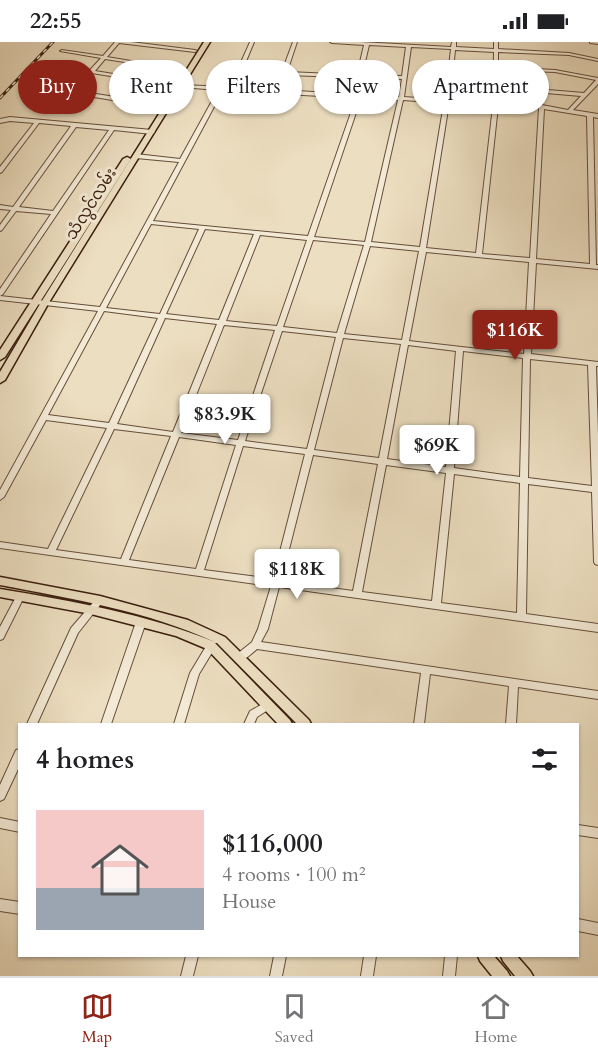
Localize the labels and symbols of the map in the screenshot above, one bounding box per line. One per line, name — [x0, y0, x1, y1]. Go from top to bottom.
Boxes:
street label: သံလွင်လမ်း — [59, 163, 123, 245]
pin: $116K — [473, 310, 557, 361]
pin: $83.9K — [176, 394, 274, 445]
pin: $69K — [401, 425, 473, 476]
pin: $118K — [255, 549, 339, 600]

